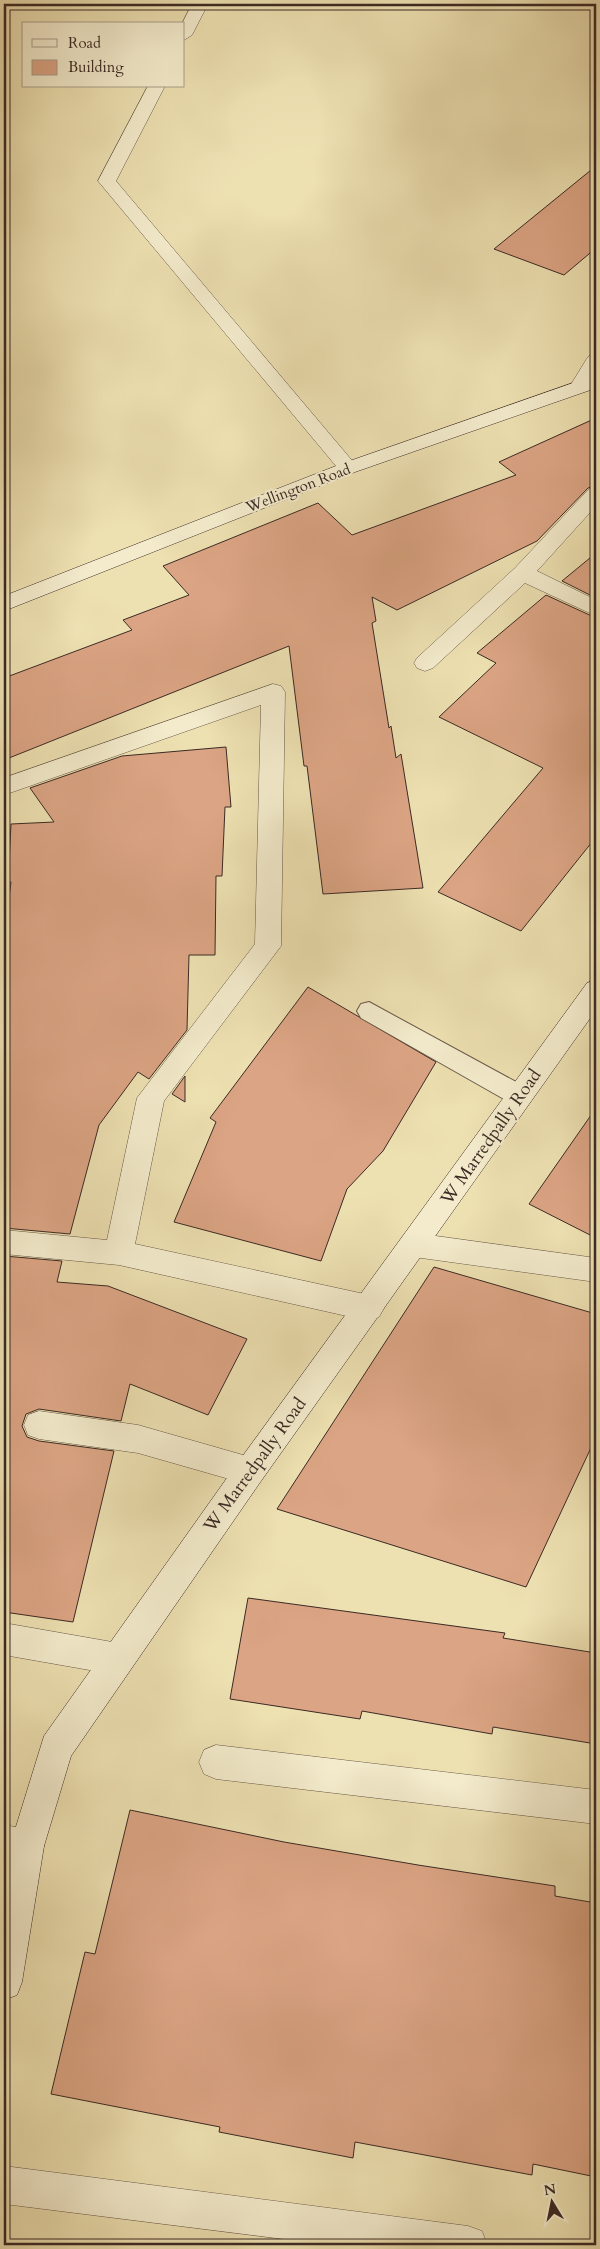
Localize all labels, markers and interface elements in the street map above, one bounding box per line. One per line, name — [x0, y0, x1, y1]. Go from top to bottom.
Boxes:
legend — [22, 22, 185, 88]
text: Road — [68, 33, 101, 53]
text: Building — [68, 57, 124, 77]
street label: Wellington Road — [242, 459, 353, 517]
street label: W Marredpally Road — [434, 1064, 548, 1211]
street label: W Marredpally Road — [197, 1392, 313, 1538]
north arrow — [528, 2176, 578, 2226]
text: N — [542, 2179, 557, 2200]

